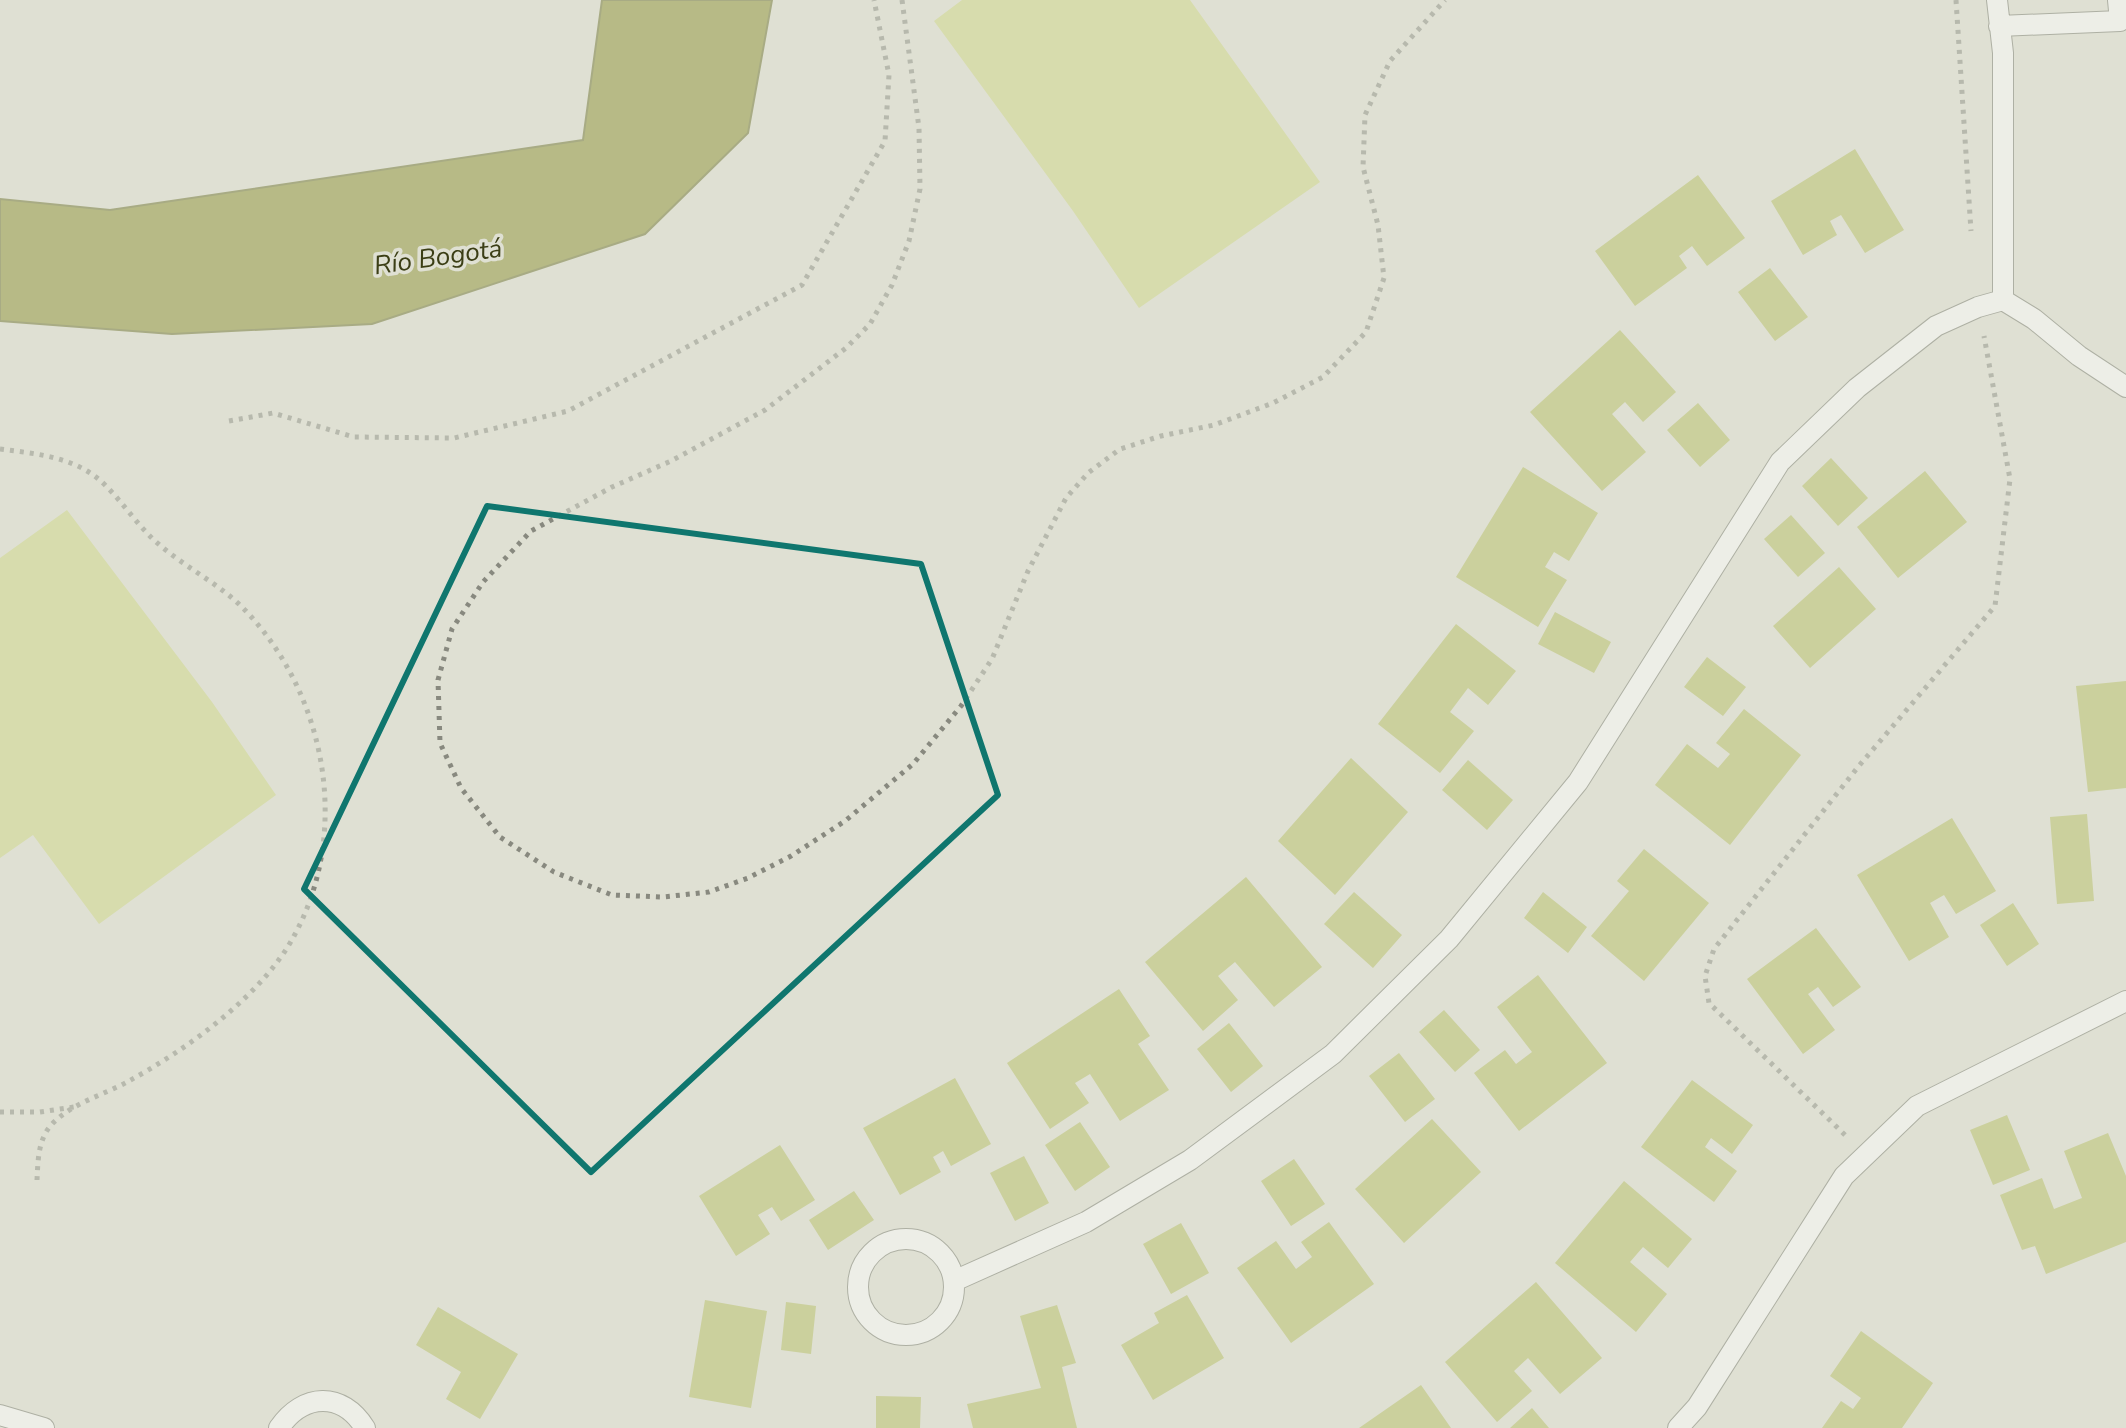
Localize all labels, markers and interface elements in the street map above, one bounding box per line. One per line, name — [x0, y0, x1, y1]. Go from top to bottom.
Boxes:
water label: Río Bogotá — [372, 231, 505, 283]

